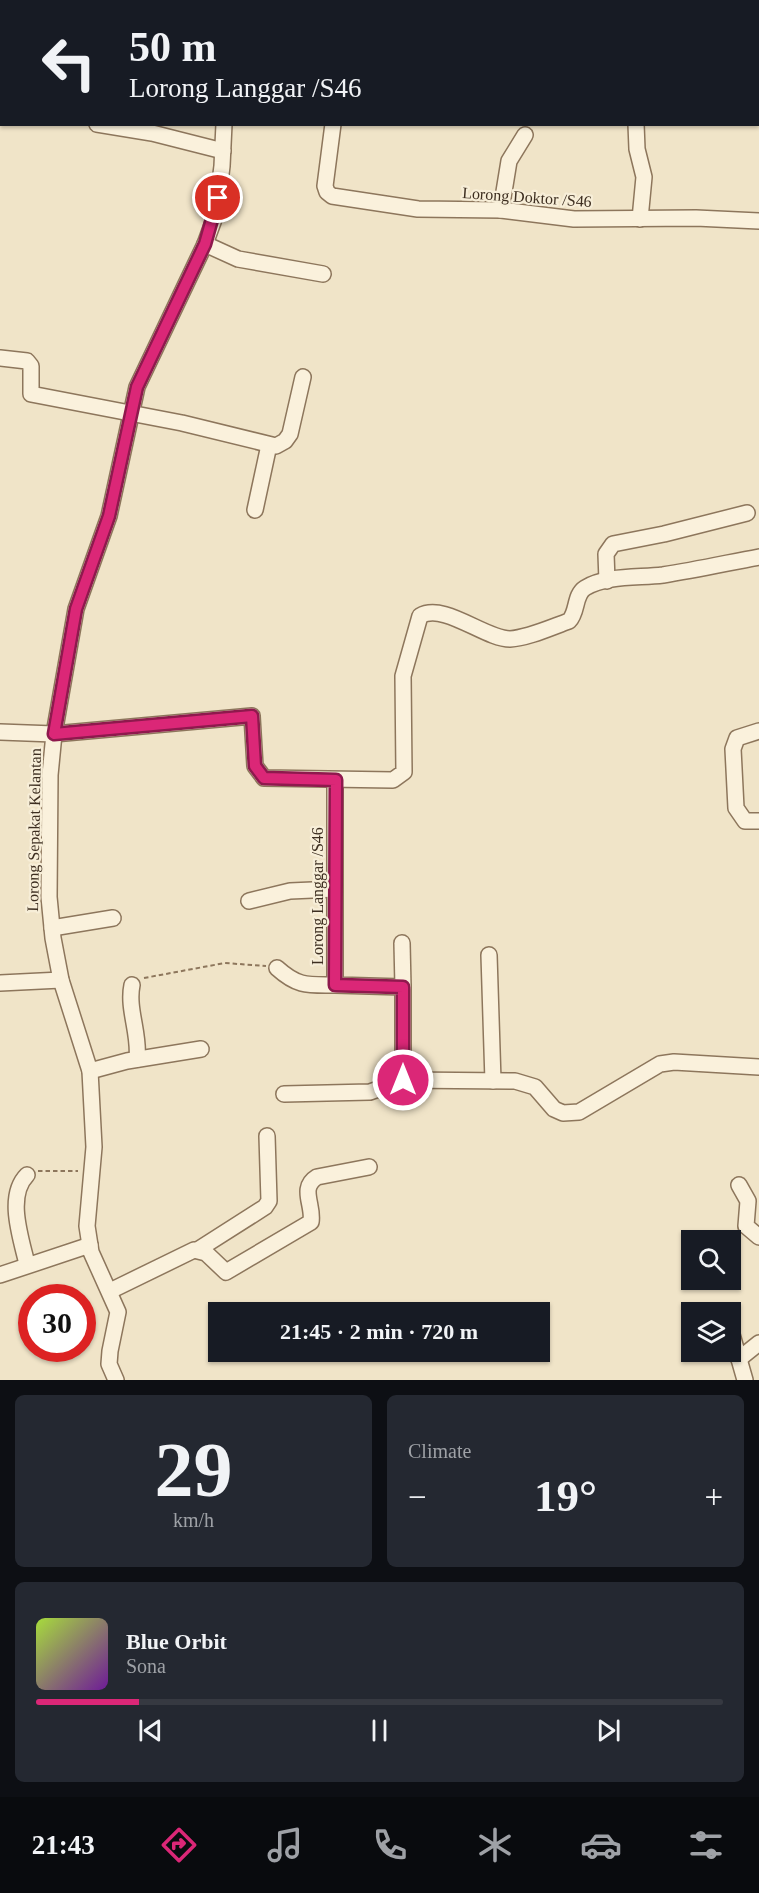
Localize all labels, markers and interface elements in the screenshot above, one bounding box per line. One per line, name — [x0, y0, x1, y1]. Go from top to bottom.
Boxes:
icon: left — [30, 24, 108, 102]
text: 50 m — [129, 24, 217, 70]
text: Lorong Langgar /S46 — [129, 73, 361, 103]
pin — [192, 172, 243, 223]
icon: arrive — [201, 181, 234, 214]
street label: Lorong Doktor /S46 — [462, 184, 592, 211]
street label: Lorong Sepakat Kelantan — [24, 748, 45, 912]
street label: Lorong Langgar /S46 — [309, 827, 327, 965]
position arrow — [371, 1048, 435, 1112]
map controls — [681, 1230, 741, 1362]
button: search — [681, 1230, 741, 1290]
speed limit sign: 30 — [18, 1284, 96, 1362]
button: layers — [681, 1302, 741, 1362]
text: 21:45 · 2 min · 720 m — [280, 1319, 478, 1344]
text: 29 — [155, 1426, 233, 1513]
text: Climate — [408, 1440, 471, 1462]
text: 19° — [534, 1471, 597, 1521]
text: − — [408, 1479, 427, 1515]
text: + — [704, 1479, 723, 1515]
text: km/h — [173, 1509, 214, 1531]
text: Blue Orbit — [126, 1629, 227, 1654]
text: Sona — [126, 1655, 166, 1677]
icon: previous — [134, 1714, 167, 1747]
icon: pause — [363, 1714, 396, 1747]
icon: next — [592, 1714, 625, 1747]
icon: directions — [158, 1824, 200, 1866]
icon: music — [264, 1824, 306, 1866]
icon: phone — [369, 1824, 411, 1866]
icon: climate — [474, 1824, 516, 1866]
icon: car — [580, 1824, 622, 1866]
icon: filters — [685, 1824, 727, 1866]
text: 21:43 — [32, 1830, 95, 1860]

